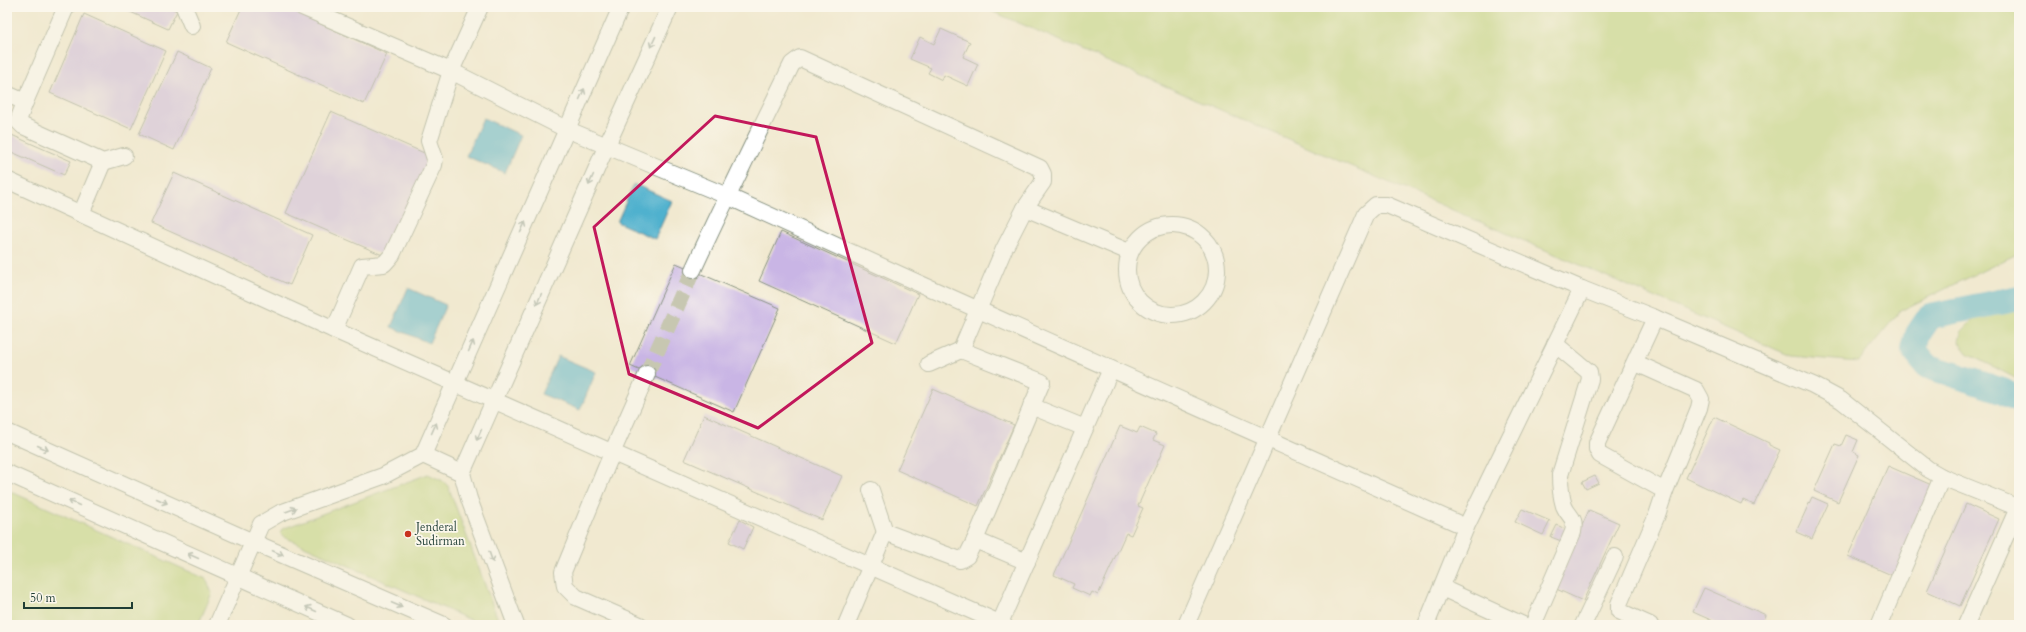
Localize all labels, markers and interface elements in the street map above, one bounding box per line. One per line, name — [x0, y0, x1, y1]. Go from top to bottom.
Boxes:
one-way arrow — [649, 36, 656, 48]
one-way arrow — [579, 88, 586, 100]
one-way arrow — [587, 174, 594, 186]
one-way arrow — [520, 221, 527, 233]
one-way arrow — [534, 293, 542, 305]
one-way arrow — [467, 340, 475, 352]
one-way arrow — [431, 423, 438, 435]
one-way arrow — [475, 429, 482, 441]
one-way arrow — [36, 445, 48, 452]
one-way arrow — [155, 497, 167, 505]
one-way arrow — [68, 499, 80, 506]
one-way arrow — [284, 505, 296, 513]
place label: Jenderal Sudirman — [414, 519, 465, 549]
marker: Jenderal Sudirman — [403, 529, 413, 539]
one-way arrow — [271, 550, 283, 557]
one-way arrow — [487, 550, 495, 562]
one-way arrow — [187, 552, 199, 559]
scale bar — [24, 584, 132, 610]
text: 50 m — [30, 590, 57, 606]
one-way arrow — [390, 601, 402, 609]
one-way arrow — [306, 605, 318, 612]

